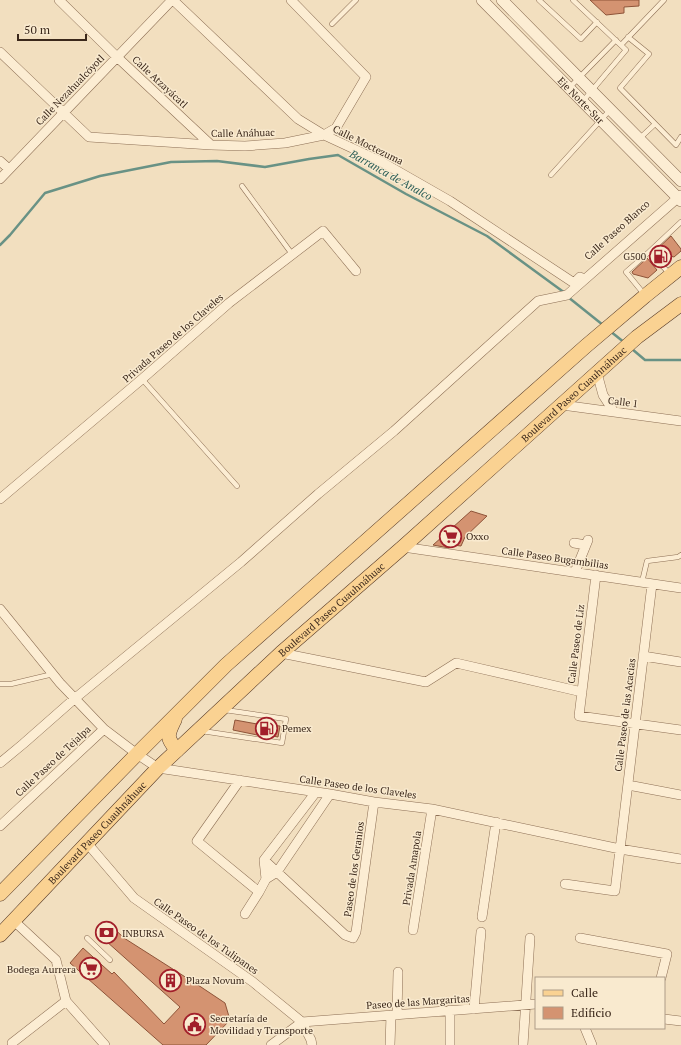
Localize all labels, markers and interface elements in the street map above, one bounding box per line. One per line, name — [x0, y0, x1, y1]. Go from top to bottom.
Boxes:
scale bar — [18, 16, 86, 42]
text: 50 m — [24, 22, 51, 37]
street label: Calle Nezahualcóyotl — [33, 52, 107, 128]
street label: Calle Atzayácatl — [129, 53, 191, 111]
street label: Eje Norte-Sur — [555, 74, 607, 127]
street label: Calle Moctezuma — [331, 122, 405, 168]
street label: Calle Anáhuac — [211, 126, 275, 140]
water label: Barranca de Analco — [346, 146, 435, 204]
street label: Calle Paseo Blanco — [582, 197, 653, 263]
fuel station icon: G500 — [648, 243, 674, 269]
place label: G500 — [623, 250, 646, 263]
street label: Privada Paseo de los Claveles — [120, 291, 226, 385]
street label: Boulevard Paseo Cuauhnáhuac — [518, 343, 629, 445]
street label: Calle 1 — [607, 394, 639, 410]
supermarket icon: Oxxo — [437, 523, 463, 549]
place label: Oxxo — [466, 530, 489, 543]
street label: Calle Paseo Bugambilias — [501, 544, 609, 572]
street label: Boulevard Paseo Cuauhnáhuac — [275, 559, 388, 659]
street label: Calle Paseo de Liz — [565, 604, 587, 684]
street label: Calle Paseo de las Acacias — [612, 658, 638, 772]
fuel station icon: Pemex — [254, 715, 280, 741]
place label: Pemex — [282, 722, 312, 735]
street label: Calle Paseo de Tejalpa — [13, 723, 93, 799]
street label: Calle Paseo de los Claveles — [298, 772, 418, 802]
street label: Boulevard Paseo Cuauhnáhuac — [45, 778, 149, 887]
street label: Paseo de los Geranios — [341, 820, 367, 918]
street label: Privada Amapola — [400, 830, 424, 906]
street label: Calle Paseo de los Tulipanes — [151, 895, 261, 977]
bank icon: INBURSA — [93, 920, 119, 946]
place label: INBURSA — [122, 927, 164, 940]
supermarket icon: Bodega Aurrera — [78, 956, 104, 982]
place label: Bodega Aurrera — [7, 963, 76, 976]
building icon: Plaza Novum — [158, 967, 184, 993]
place label: Plaza Novum — [186, 974, 245, 987]
legend — [535, 977, 665, 1029]
text: Calle — [571, 985, 598, 1000]
street label: Paseo de las Margaritas — [366, 992, 470, 1012]
text: Edificio — [571, 1005, 612, 1020]
public building icon: Secretaría de Movilidad y Transporte — [181, 1011, 207, 1037]
place label: Secretaría de Movilidad y Transporte — [210, 1012, 313, 1037]

